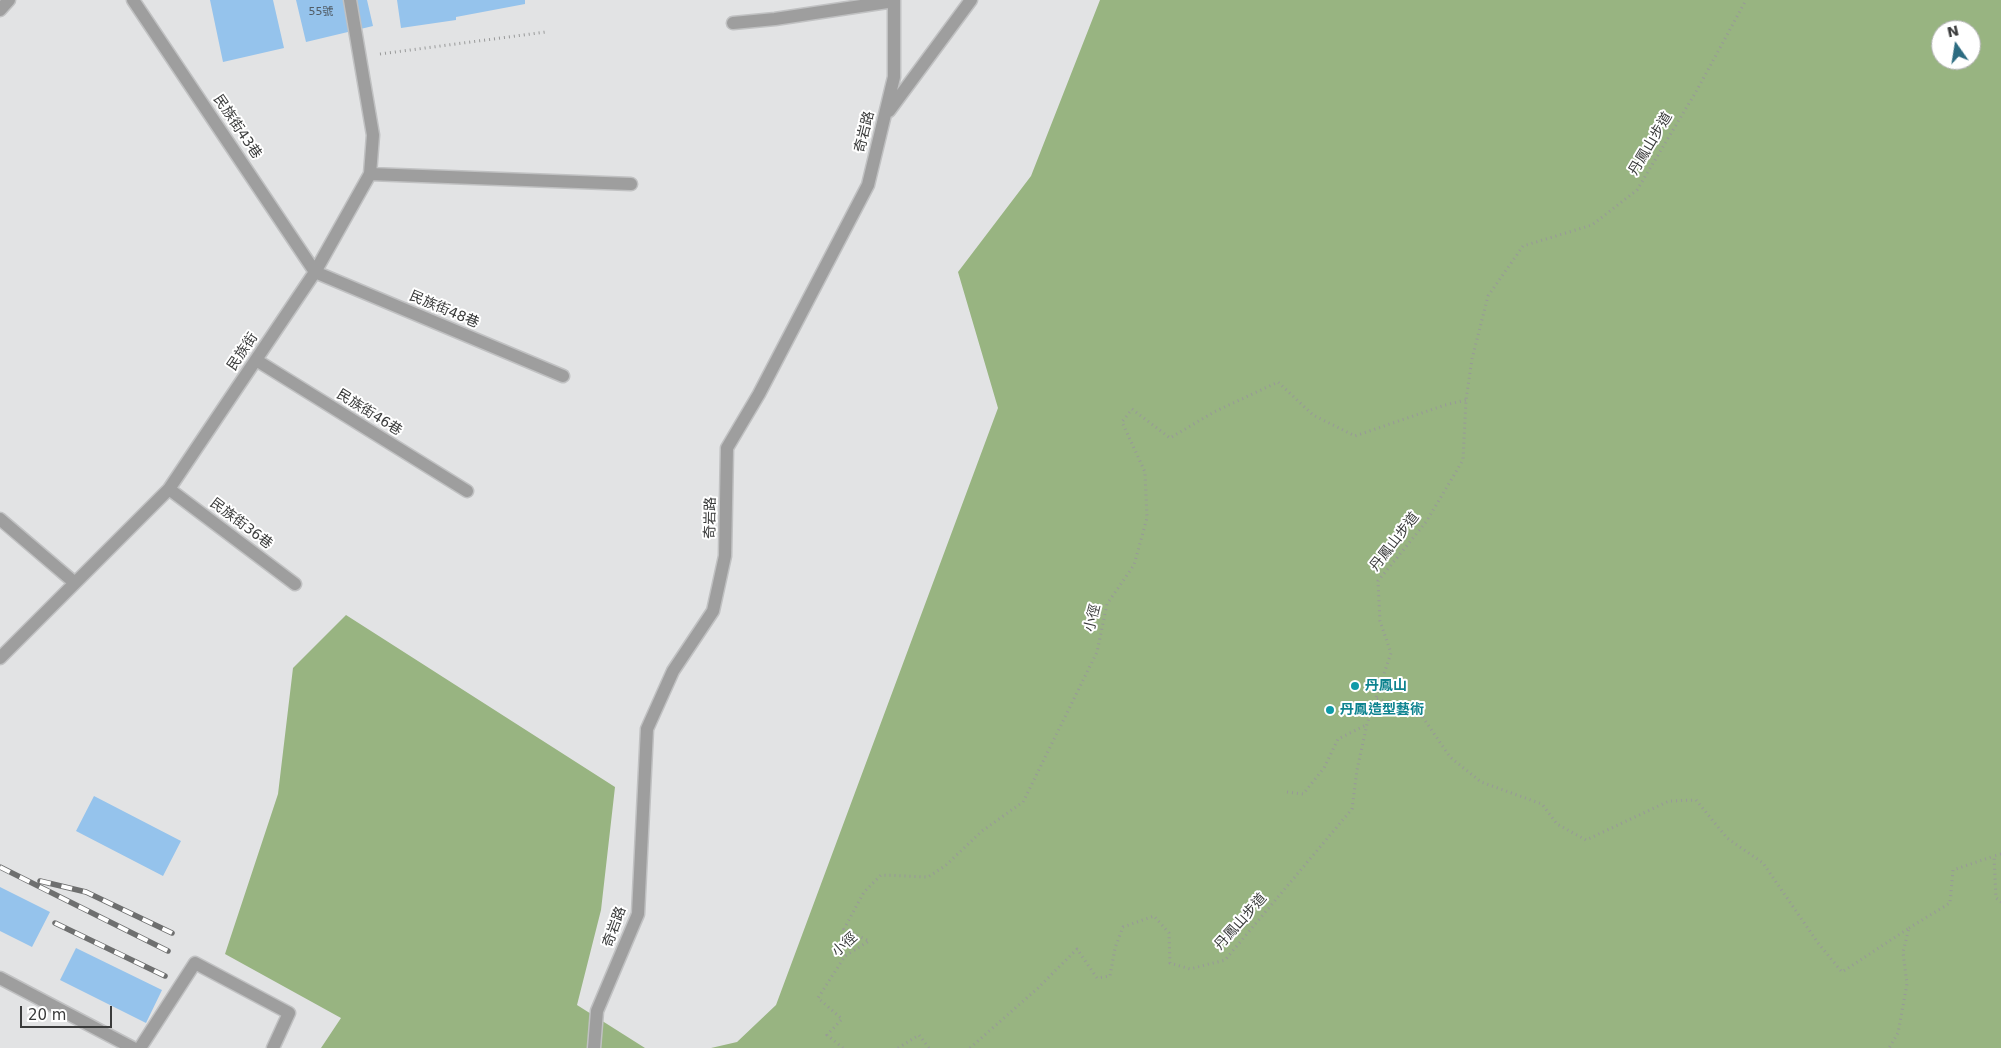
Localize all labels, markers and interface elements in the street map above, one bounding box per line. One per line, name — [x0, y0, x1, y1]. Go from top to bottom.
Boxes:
house number: 55號 — [309, 5, 333, 19]
north arrow — [1931, 20, 1981, 70]
text: N — [1945, 22, 1960, 40]
street label: 民族街43巷 — [209, 92, 265, 162]
street label: 奇岩路 — [852, 110, 878, 154]
street label: 丹鳳山步道 — [1626, 110, 1676, 178]
street label: 民族街48巷 — [407, 288, 481, 332]
street label: 民族街 — [224, 330, 262, 374]
street label: 民族街46巷 — [333, 386, 405, 440]
street label: 民族街36巷 — [206, 495, 276, 553]
street label: 奇岩路 — [702, 497, 720, 539]
street label: 丹鳳山步道 — [1367, 509, 1423, 575]
street label: 小徑 — [1081, 602, 1105, 634]
place label: 丹鳳山 — [1365, 678, 1407, 694]
marker: 丹鳳山 — [1349, 680, 1361, 692]
place label: 丹鳳造型藝術 — [1340, 702, 1424, 718]
marker: 丹鳳造型藝術 — [1324, 704, 1336, 716]
street label: 丹鳳山步道 — [1211, 890, 1271, 954]
street label: 奇岩路 — [600, 904, 630, 950]
street label: 小徑 — [829, 929, 861, 961]
scale bar — [22, 996, 115, 1028]
text: 20 m — [28, 1006, 66, 1024]

